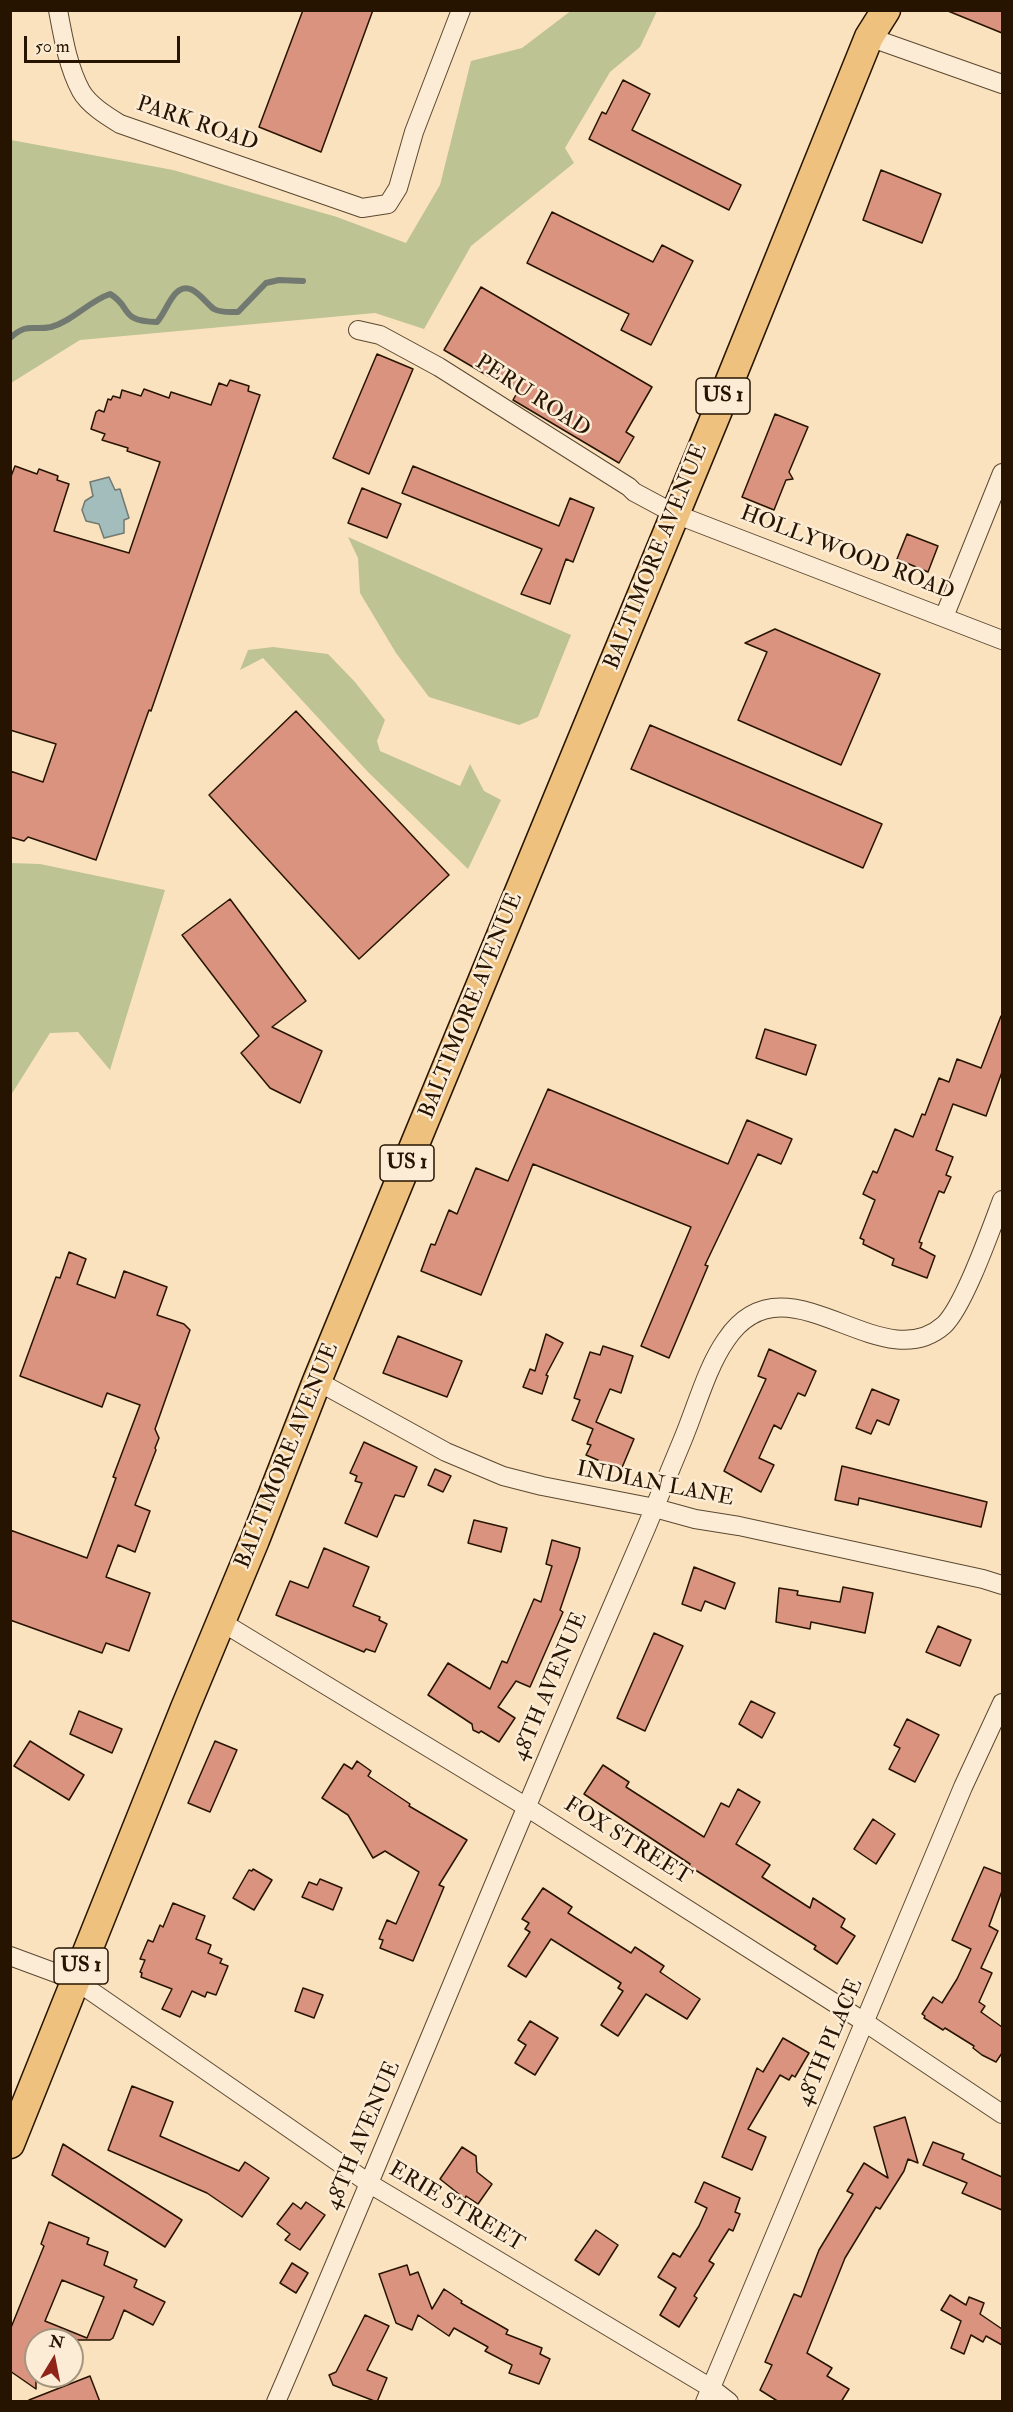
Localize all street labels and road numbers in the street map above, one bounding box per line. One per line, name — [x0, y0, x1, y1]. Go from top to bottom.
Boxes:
street label: PARK ROAD — [133, 92, 261, 158]
street label: PERU ROAD — [470, 350, 594, 444]
road number: US 1 — [696, 378, 750, 414]
street label: BALTIMORE AVENUE — [600, 440, 714, 674]
street label: HOLLYWOOD ROAD — [736, 501, 958, 607]
street label: BALTIMORE AVENUE — [415, 889, 529, 1123]
road number: US 1 — [380, 1145, 434, 1181]
street label: BALTIMORE AVENUE — [231, 1339, 345, 1573]
street label: INDIAN LANE — [574, 1457, 736, 1513]
street label: 48TH AVENUE — [508, 1609, 594, 1765]
street label: FOX STREET — [559, 1792, 695, 1892]
road number: US 1 — [54, 1948, 108, 1984]
street label: 48TH PLACE — [792, 1975, 870, 2111]
street label: 48TH AVENUE — [321, 2058, 407, 2214]
street label: ERIE STREET — [383, 2157, 529, 2259]

